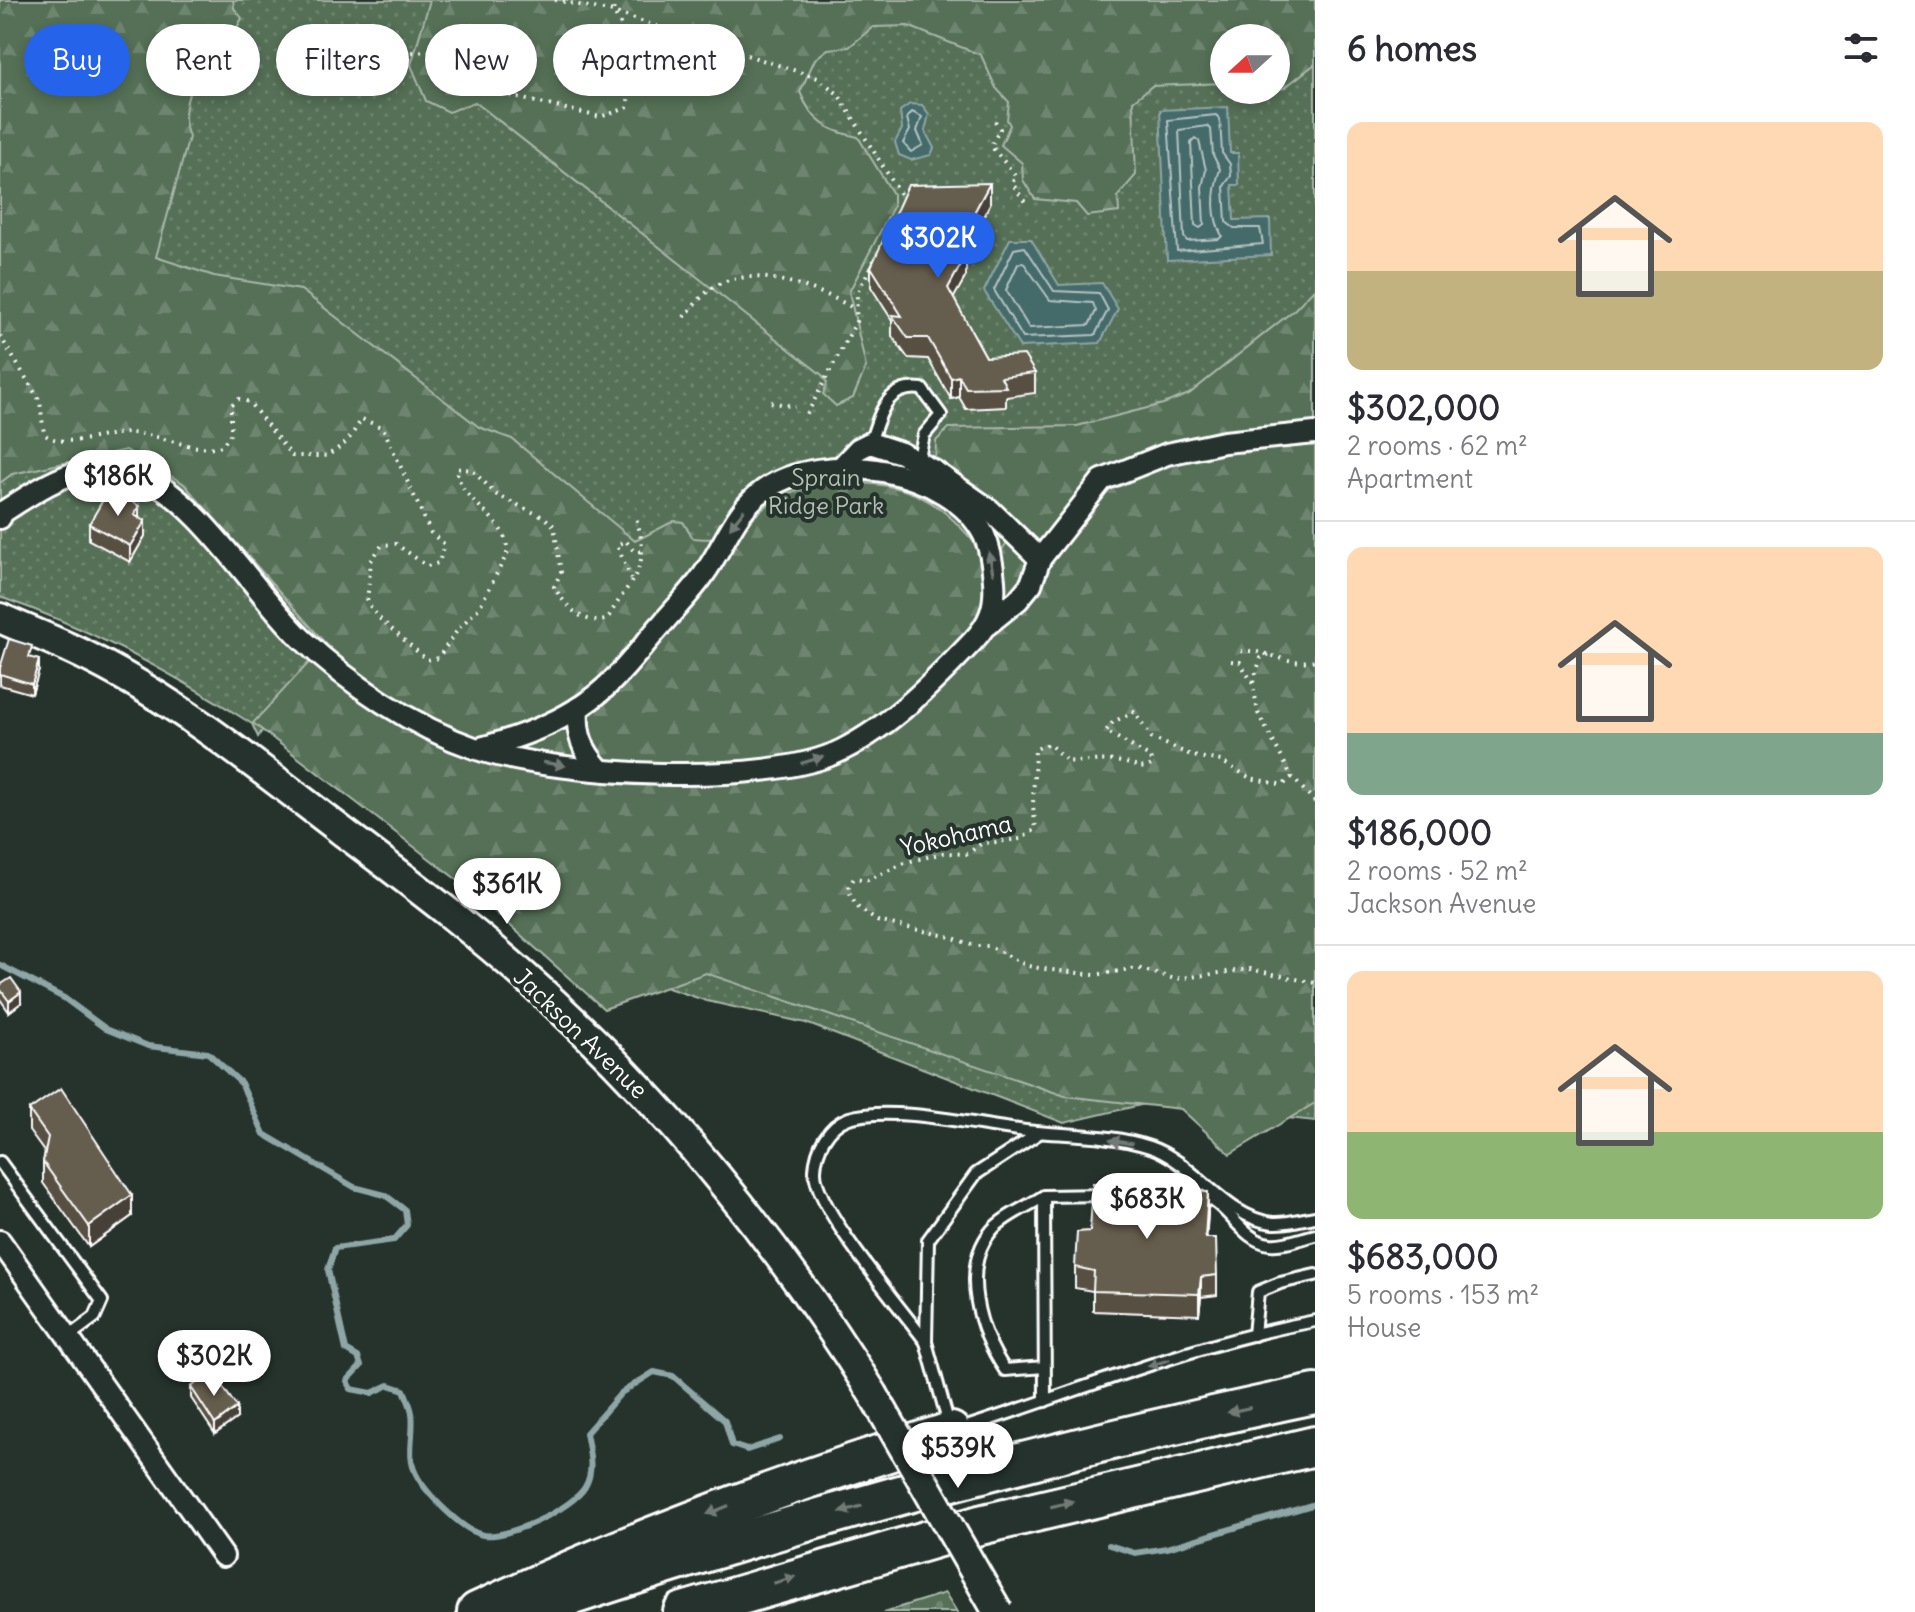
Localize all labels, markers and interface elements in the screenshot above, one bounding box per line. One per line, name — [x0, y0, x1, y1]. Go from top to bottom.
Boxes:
chip: Buy — [24, 24, 130, 96]
chip: Rent — [146, 24, 260, 96]
chip: Filters — [276, 24, 409, 96]
chip: New — [425, 24, 537, 96]
chip: Apartment — [553, 24, 745, 96]
north arrow — [1210, 24, 1290, 104]
map controls — [1210, 24, 1290, 104]
icon: filters — [1839, 26, 1883, 70]
text: 6 homes — [1347, 27, 1477, 70]
icon: home — [1543, 174, 1687, 318]
pin: $302K — [882, 212, 994, 280]
text: $302K — [900, 221, 976, 254]
text: $302,000 — [1347, 386, 1500, 429]
text: 2 rooms · 62 m² — [1347, 429, 1528, 462]
pin: $186K — [62, 450, 174, 518]
text: $186K — [83, 459, 153, 492]
park label: Sprain Ridge Park — [768, 462, 884, 520]
text: Apartment — [1347, 462, 1473, 495]
one-way arrow — [729, 509, 746, 529]
one-way arrow — [984, 550, 996, 575]
icon: home — [1543, 599, 1687, 743]
one-way arrow — [800, 753, 824, 766]
one-way arrow — [541, 758, 566, 771]
street label: Yokohama — [898, 808, 1014, 862]
text: $186,000 — [1347, 811, 1492, 854]
text: 2 rooms · 52 m² — [1347, 854, 1528, 887]
pin: $361K — [451, 858, 563, 926]
text: $361K — [472, 867, 542, 900]
text: Jackson Avenue — [1347, 887, 1536, 920]
street label: Jackson Avenue — [508, 962, 654, 1104]
icon: home — [1543, 1023, 1687, 1167]
one-way arrow — [1108, 1135, 1133, 1147]
pin: $683K — [1091, 1173, 1203, 1241]
text: $683K — [1109, 1182, 1185, 1215]
text: $683,000 — [1347, 1235, 1499, 1278]
text: 5 rooms · 153 m² — [1347, 1278, 1539, 1311]
text: House — [1347, 1311, 1421, 1344]
pin: $302K — [158, 1330, 270, 1398]
text: $302K — [176, 1339, 252, 1372]
one-way arrow — [1146, 1357, 1170, 1370]
one-way arrow — [1226, 1404, 1251, 1417]
pin: $539K — [902, 1422, 1014, 1490]
text: $539K — [920, 1431, 996, 1464]
one-way arrow — [1050, 1498, 1075, 1510]
one-way arrow — [838, 1503, 863, 1515]
one-way arrow — [706, 1504, 730, 1517]
one-way arrow — [773, 1573, 797, 1586]

